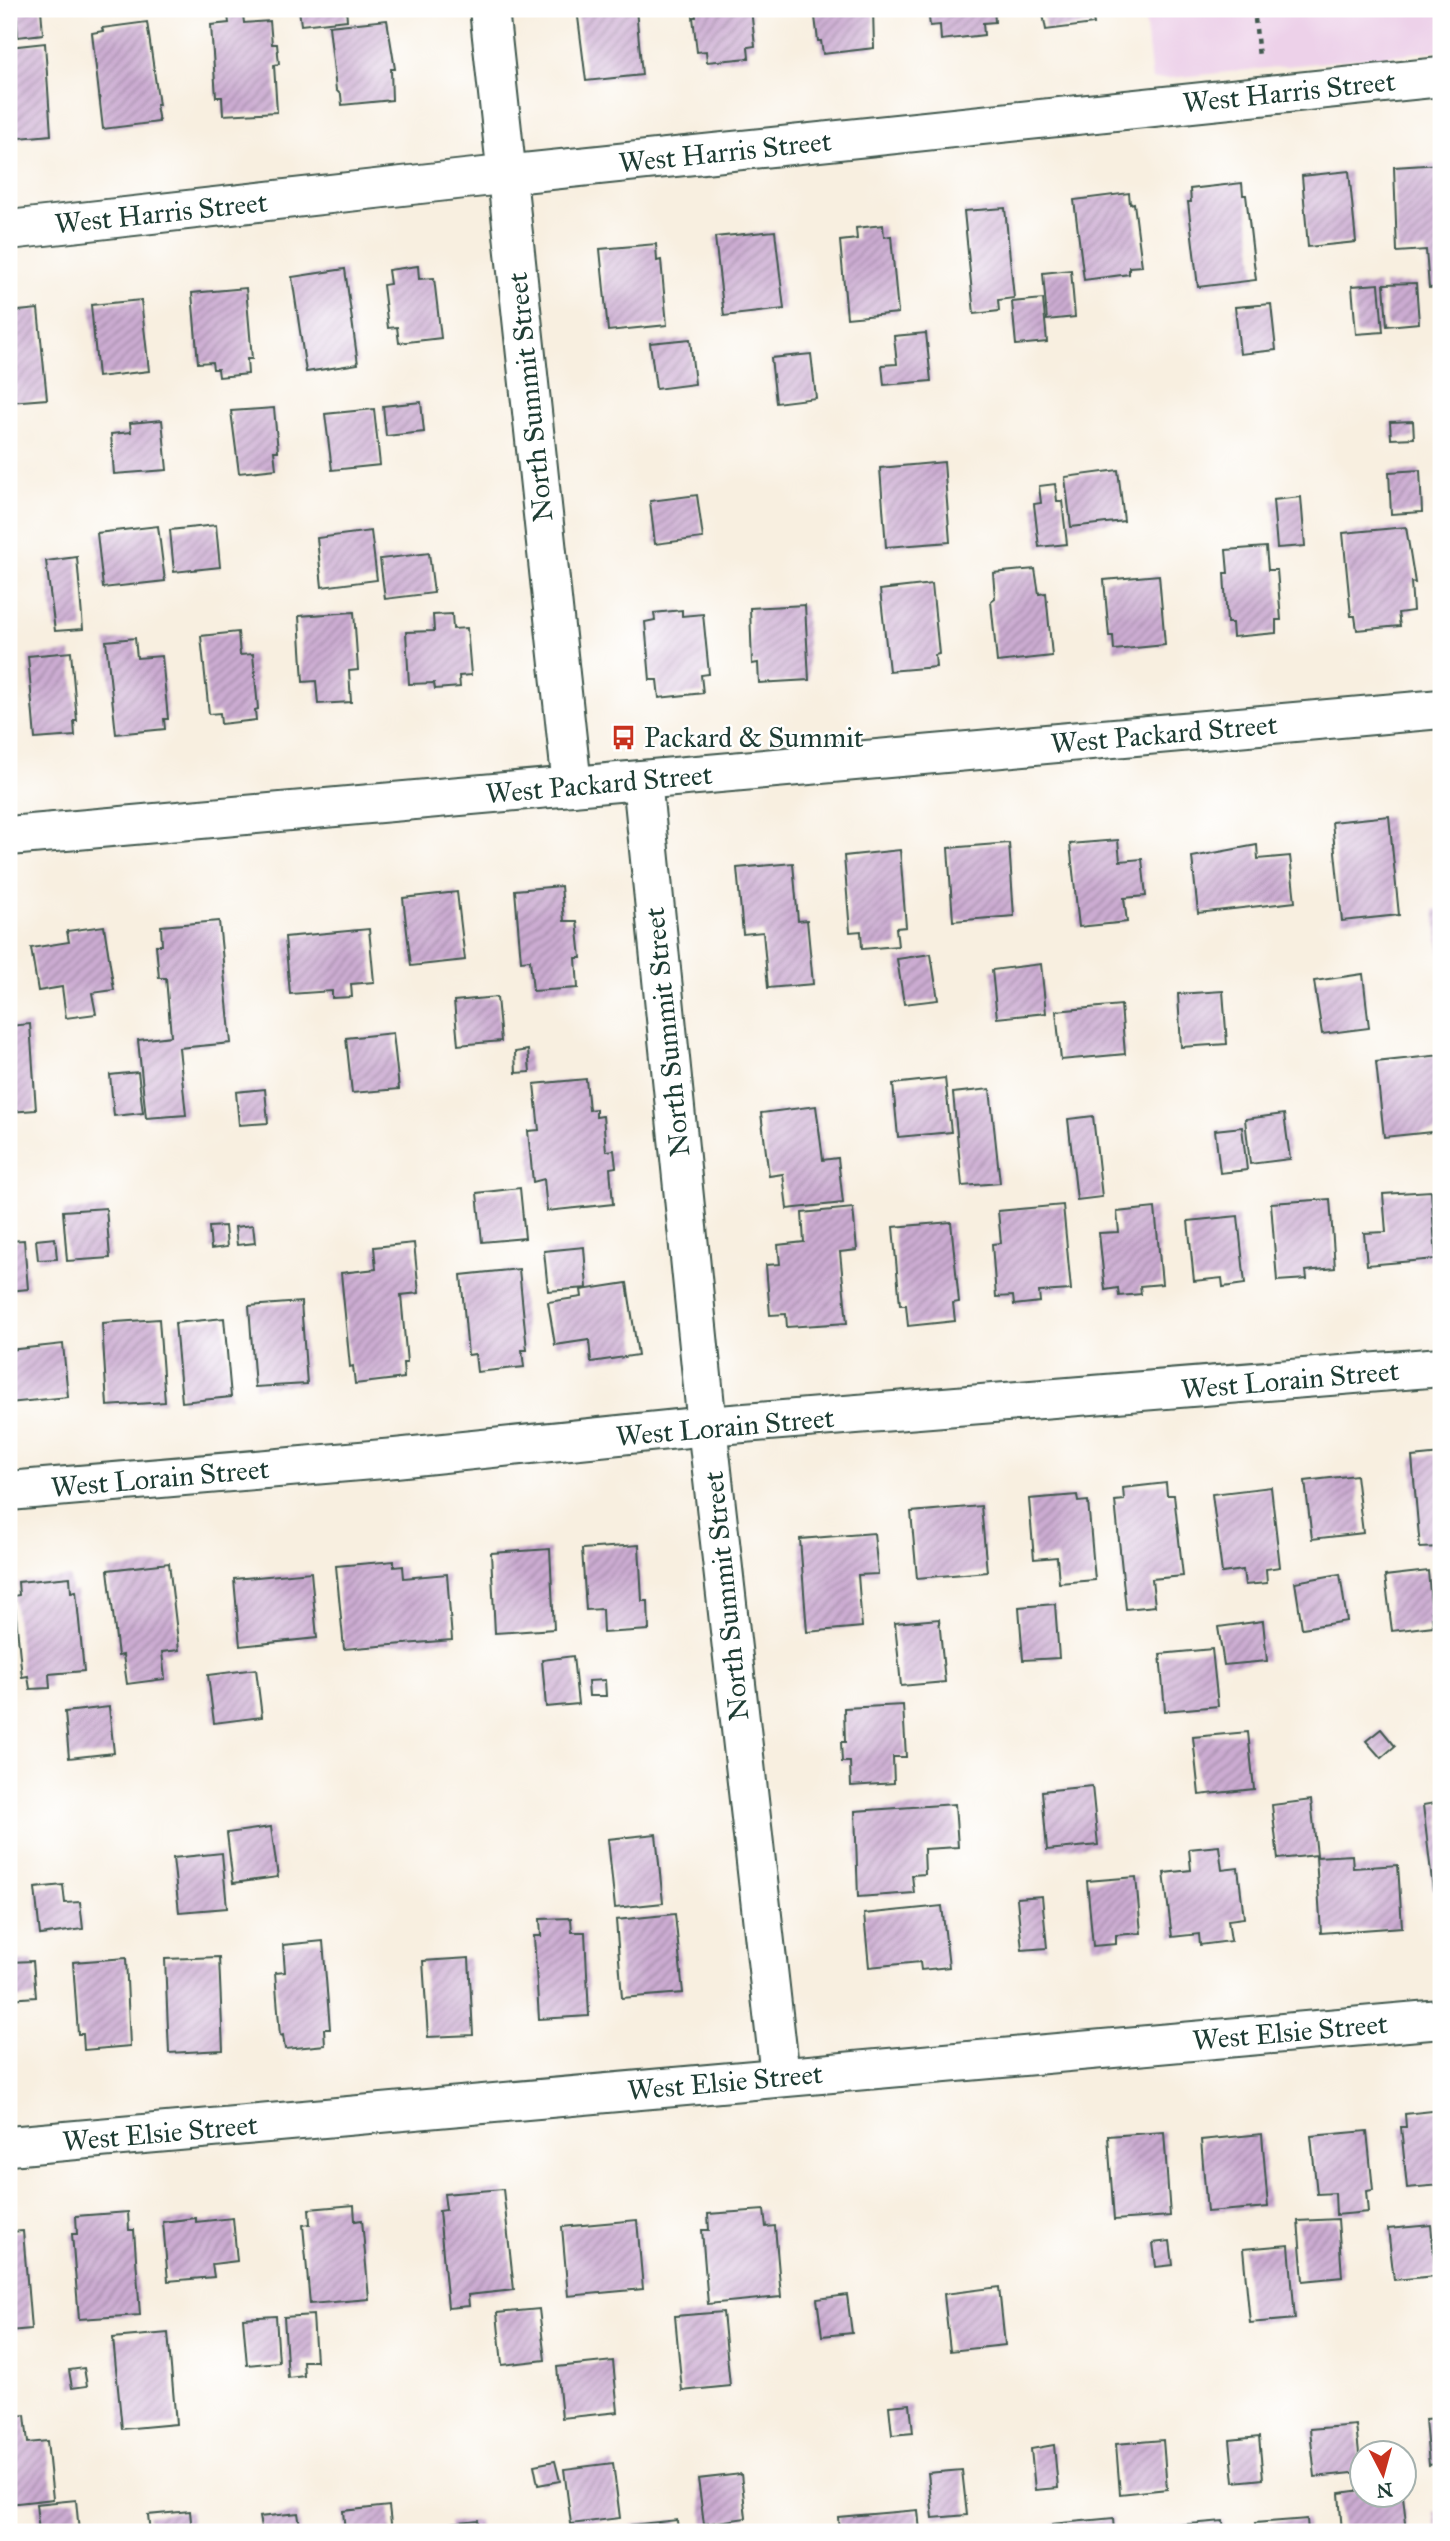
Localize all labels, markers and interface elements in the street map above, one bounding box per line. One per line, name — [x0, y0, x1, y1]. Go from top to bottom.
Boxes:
street label: West Harris Street — [1181, 63, 1397, 121]
street label: West Harris Street — [617, 123, 833, 181]
street label: West Harris Street — [53, 184, 269, 242]
street label: North Summit Street — [499, 270, 561, 523]
street label: West Packard Street — [1049, 707, 1279, 761]
place label: Packard & Summit — [644, 720, 864, 755]
bus stop icon: Packard & Summit — [610, 723, 638, 751]
street label: West Packard Street — [484, 757, 714, 811]
street label: North Summit Street — [636, 905, 698, 1158]
street label: West Lorain Street — [1179, 1353, 1401, 1407]
street label: West Lorain Street — [614, 1400, 836, 1454]
street label: West Lorain Street — [49, 1451, 271, 1505]
street label: North Summit Street — [695, 1469, 757, 1722]
street label: West Elsie Street — [1191, 2006, 1389, 2058]
street label: West Elsie Street — [626, 2056, 824, 2108]
street label: West Elsie Street — [61, 2107, 259, 2159]
north arrow — [1348, 2440, 1418, 2510]
text: N — [1376, 2478, 1394, 2503]

